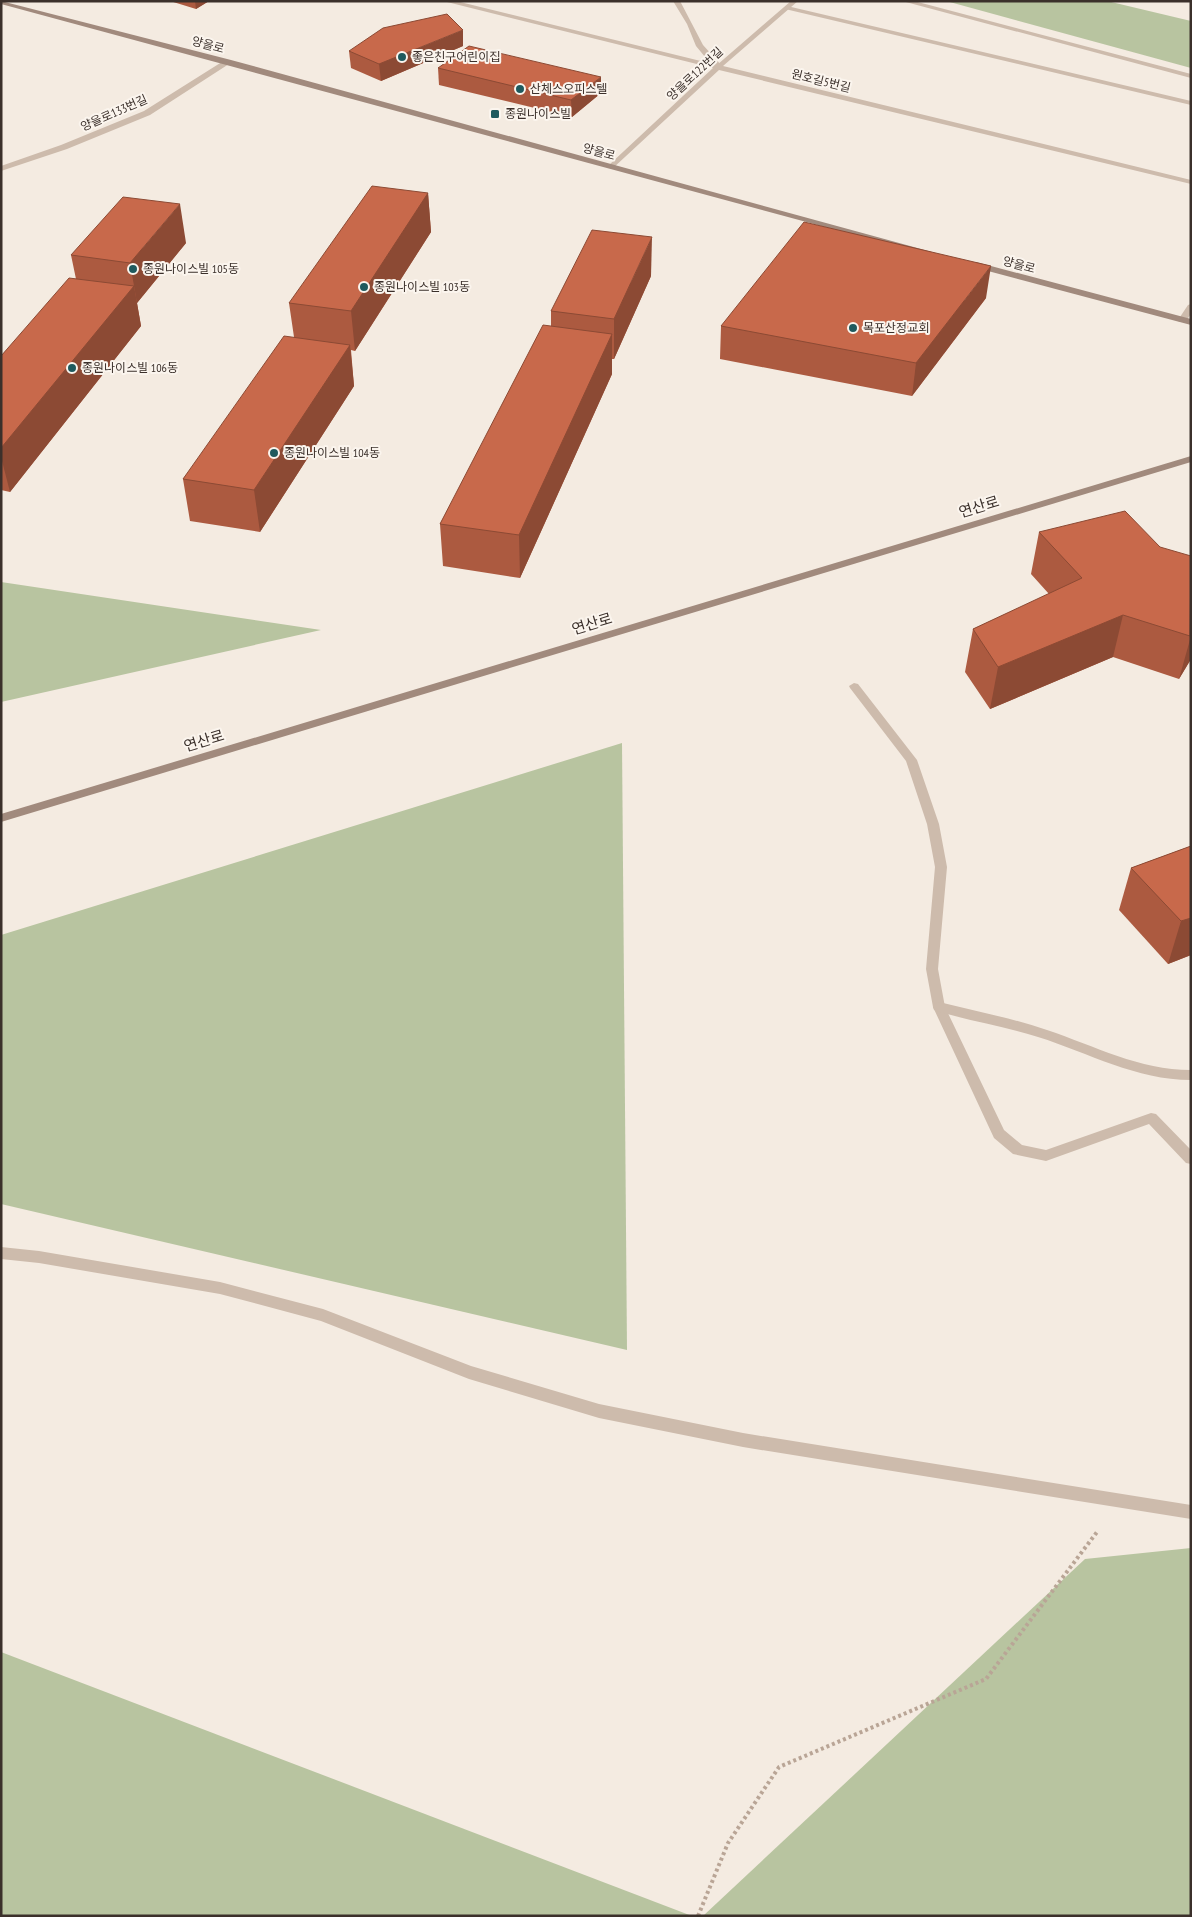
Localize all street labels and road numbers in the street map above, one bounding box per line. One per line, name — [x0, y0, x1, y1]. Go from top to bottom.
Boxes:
street label: 양을로 — [190, 33, 226, 56]
street label: 양을로122번길 — [663, 44, 726, 103]
street label: 원호길5번길 — [790, 66, 852, 95]
street label: 양을로133번길 — [78, 91, 149, 134]
street label: 양을로 — [581, 140, 617, 163]
street label: 양을로 — [1001, 253, 1037, 276]
street label: 연산로 — [956, 491, 1001, 522]
street label: 연산로 — [569, 608, 614, 639]
street label: 연산로 — [181, 725, 226, 756]

